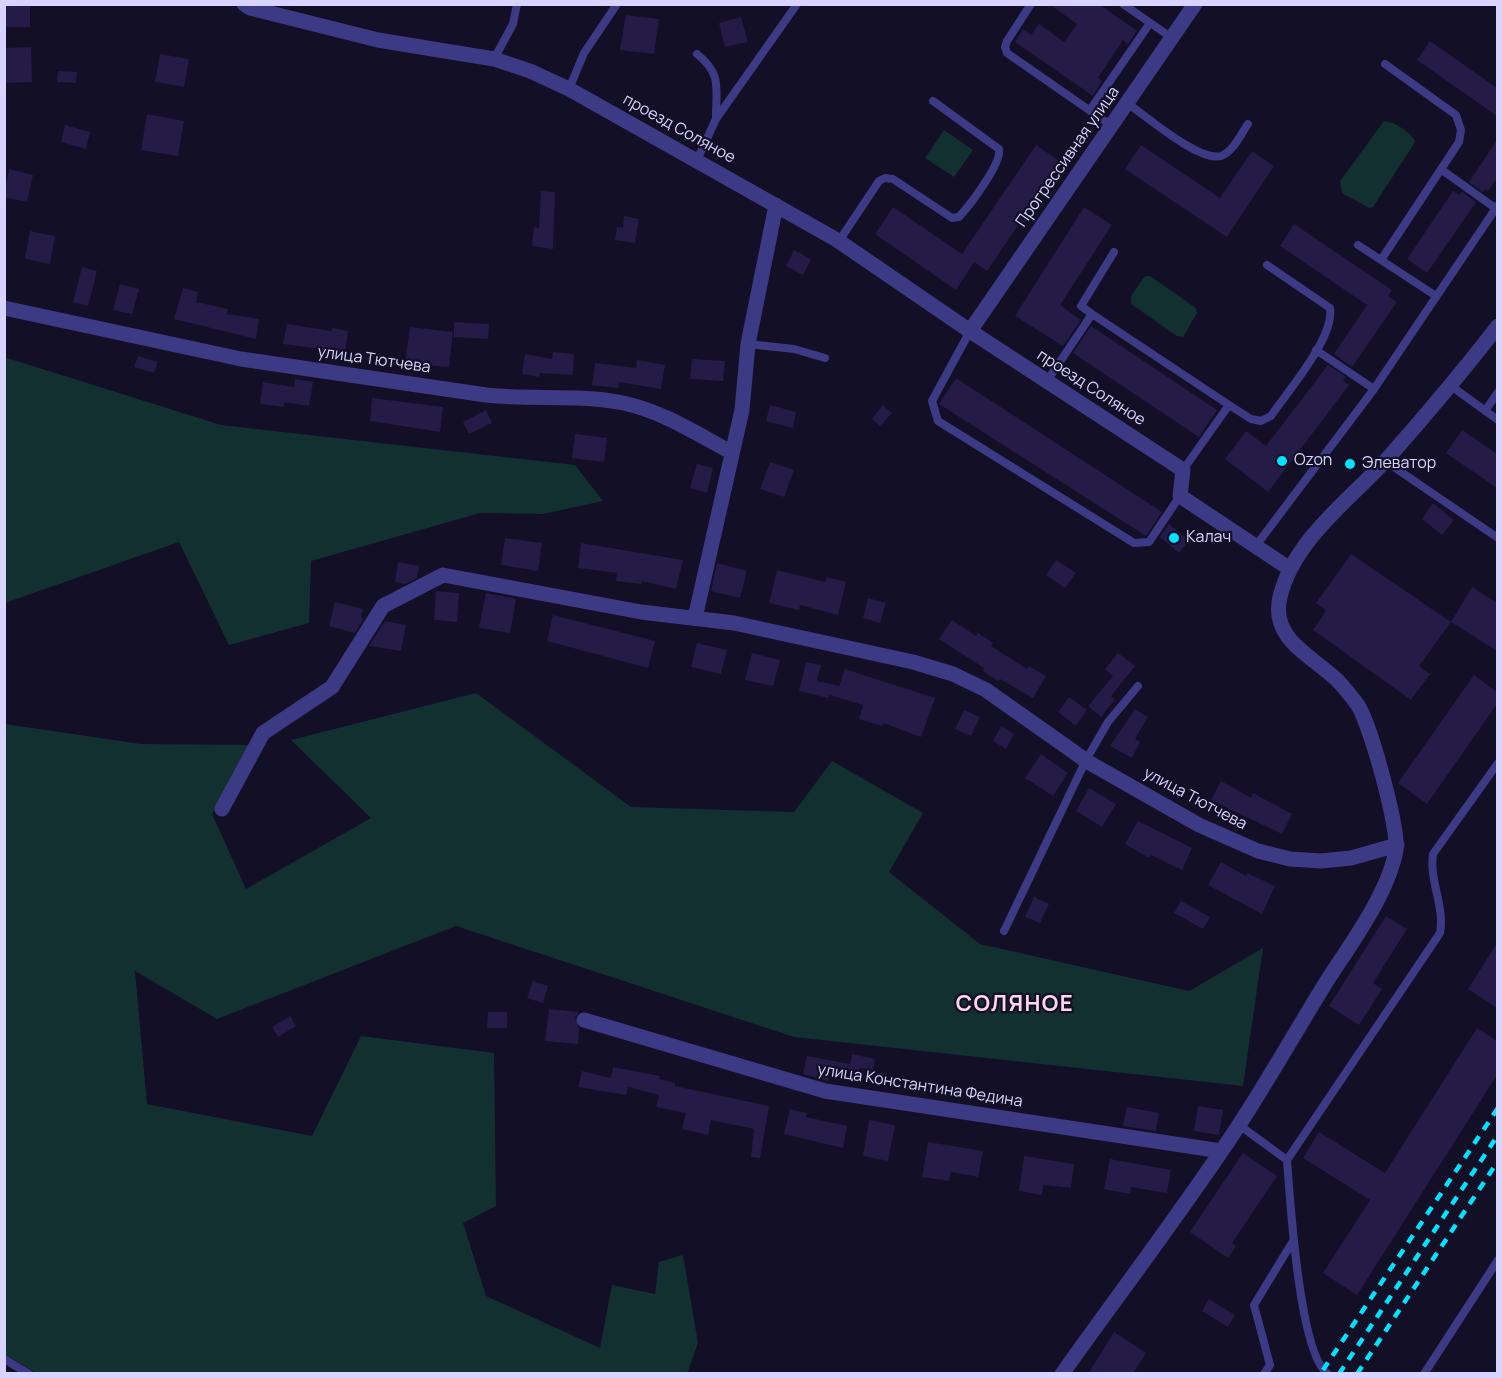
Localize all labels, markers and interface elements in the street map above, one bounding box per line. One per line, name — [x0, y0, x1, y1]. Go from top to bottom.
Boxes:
street label: Прогрессивная улица — [1012, 83, 1124, 231]
street label: проезд Соляное — [620, 90, 738, 168]
street label: улица Тютчева — [316, 343, 432, 377]
street label: проезд Соляное — [1033, 346, 1149, 430]
place label: Ozon — [1294, 451, 1332, 471]
marker: Ozon — [1275, 454, 1289, 468]
place label: Элеватор — [1362, 454, 1436, 474]
marker: Элеватор — [1343, 457, 1357, 471]
place label: Калач — [1186, 528, 1231, 548]
marker: Калач — [1167, 531, 1181, 545]
street label: улица Тютчева — [1140, 764, 1250, 834]
district label: СОЛЯНОЕ — [956, 992, 1074, 1018]
street label: улица Константина Федина — [816, 1060, 1024, 1112]

